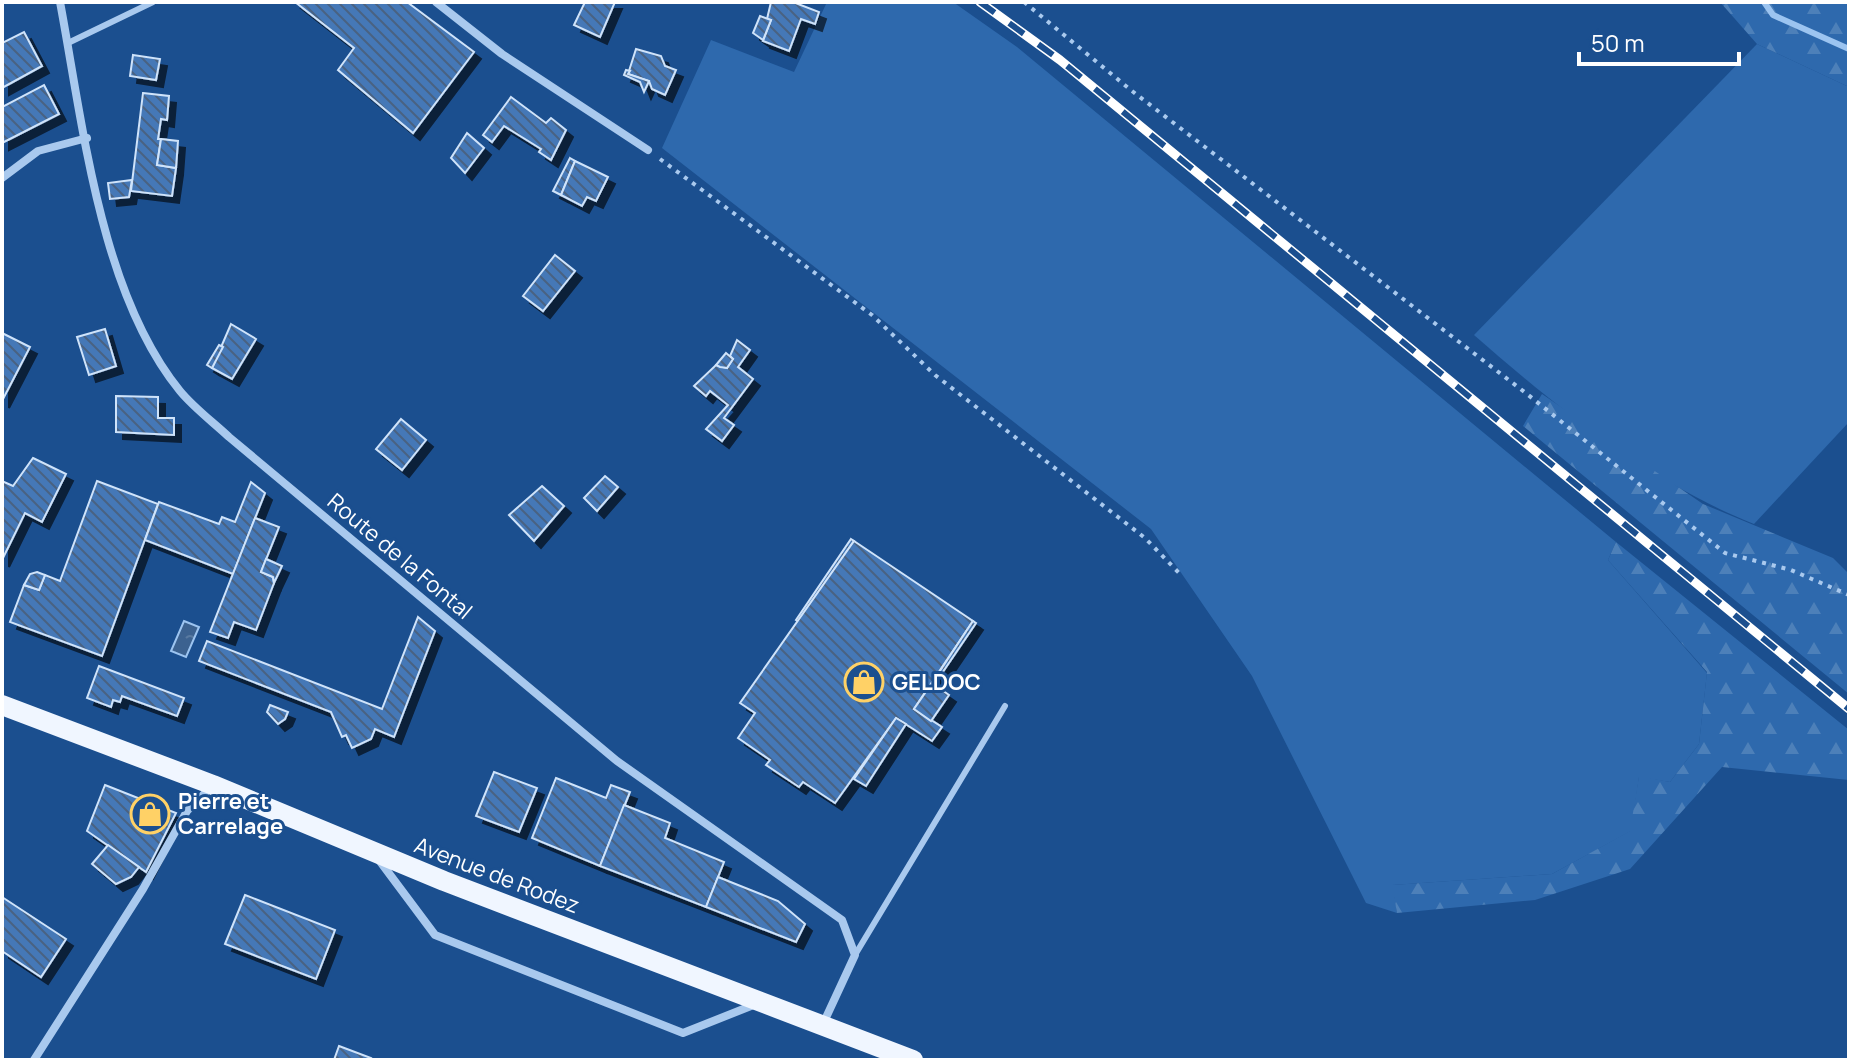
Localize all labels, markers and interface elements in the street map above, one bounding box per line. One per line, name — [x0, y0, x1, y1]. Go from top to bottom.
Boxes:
scale bar — [1579, 16, 1739, 66]
text: 50 m — [1591, 26, 1645, 59]
street label: Route de la Fontal — [321, 486, 479, 626]
shop icon: GELDOC — [843, 661, 885, 703]
place label: GELDOC — [892, 667, 981, 697]
place label: Pierre et Carrelage — [178, 786, 283, 841]
shop icon: Pierre et Carrelage — [129, 793, 171, 835]
street label: Avenue de Rodez — [410, 830, 584, 920]

